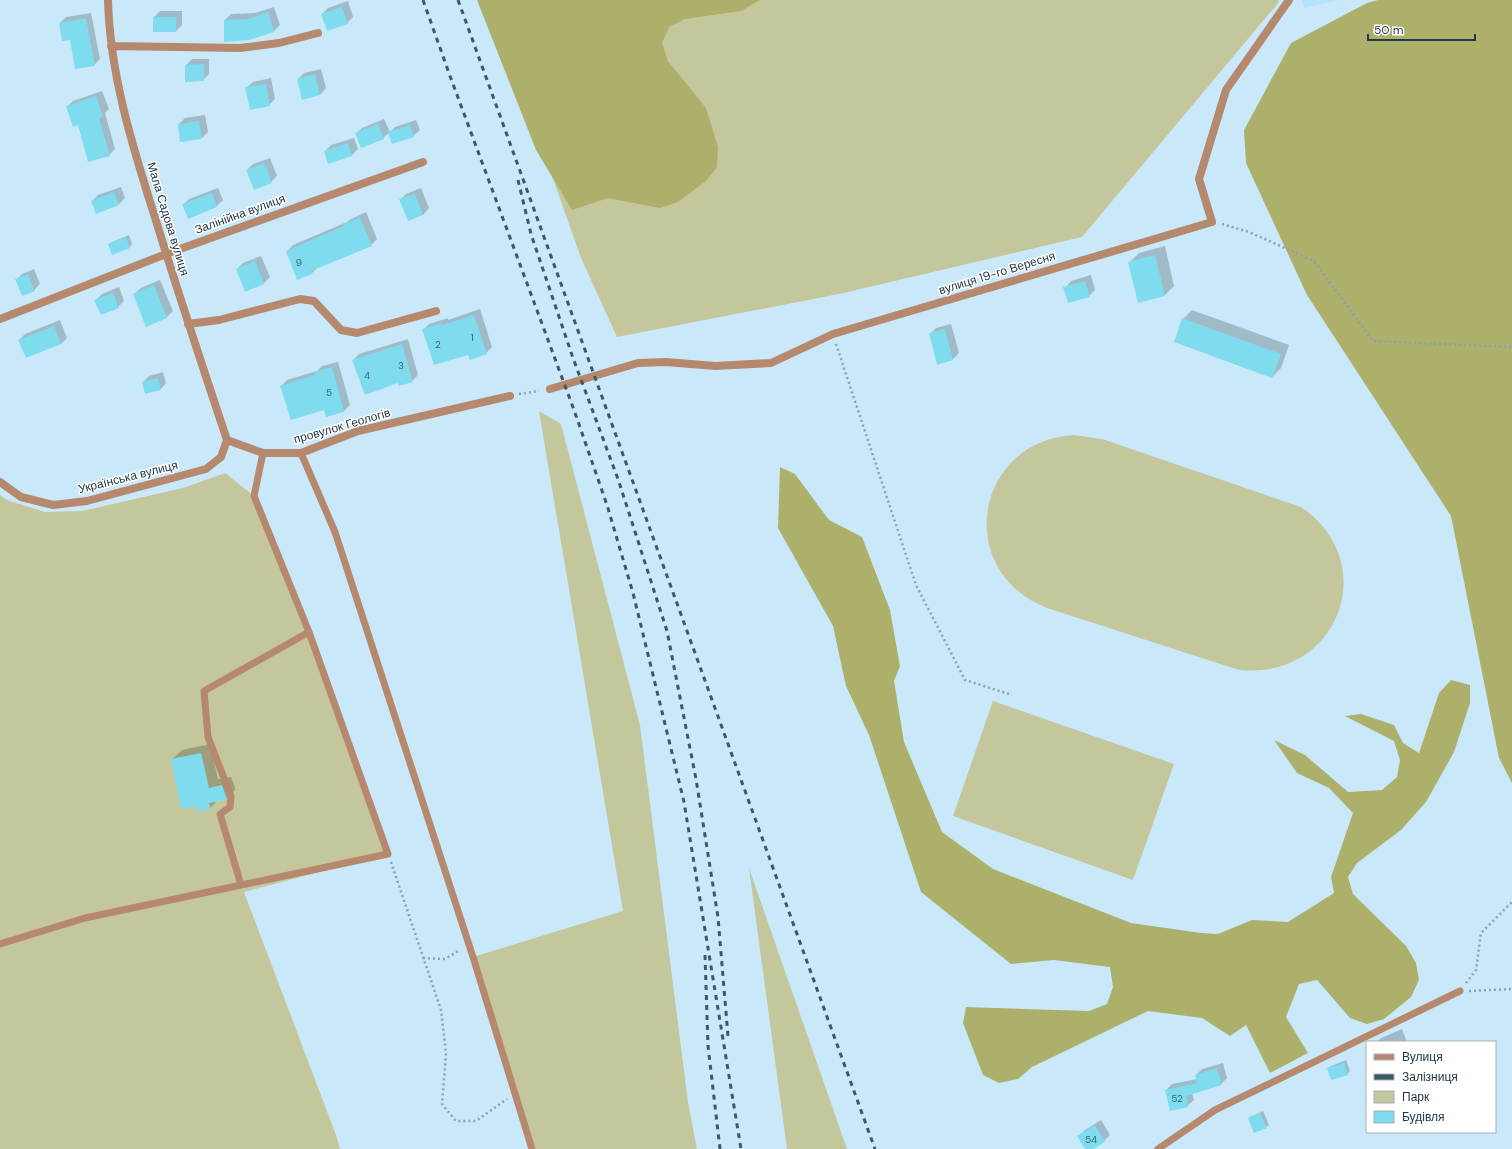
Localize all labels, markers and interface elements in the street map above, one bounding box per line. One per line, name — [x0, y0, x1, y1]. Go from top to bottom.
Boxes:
scale bar — [1368, 16, 1475, 42]
text: 50 m — [1374, 22, 1403, 38]
street label: Мала Садова вулиця — [143, 160, 193, 278]
street label: Залінійна вулиця — [193, 190, 287, 238]
street label: вулиця 19-го Вересня — [937, 248, 1057, 298]
house number: 9 — [296, 256, 302, 269]
house number: 1 — [470, 331, 474, 344]
house number: 2 — [435, 338, 441, 351]
house number: 3 — [398, 359, 404, 372]
house number: 4 — [364, 369, 370, 382]
house number: 5 — [326, 386, 332, 399]
street label: провулок Геологів — [292, 405, 392, 447]
street label: Українська вулиця — [76, 457, 180, 497]
legend — [1366, 1041, 1496, 1133]
text: Вулиця — [1402, 1049, 1443, 1065]
text: Залізниця — [1402, 1069, 1458, 1085]
text: Парк — [1402, 1089, 1430, 1105]
house number: 52 — [1171, 1092, 1183, 1105]
text: Будівля — [1402, 1109, 1444, 1125]
house number: 54 — [1085, 1133, 1097, 1146]

